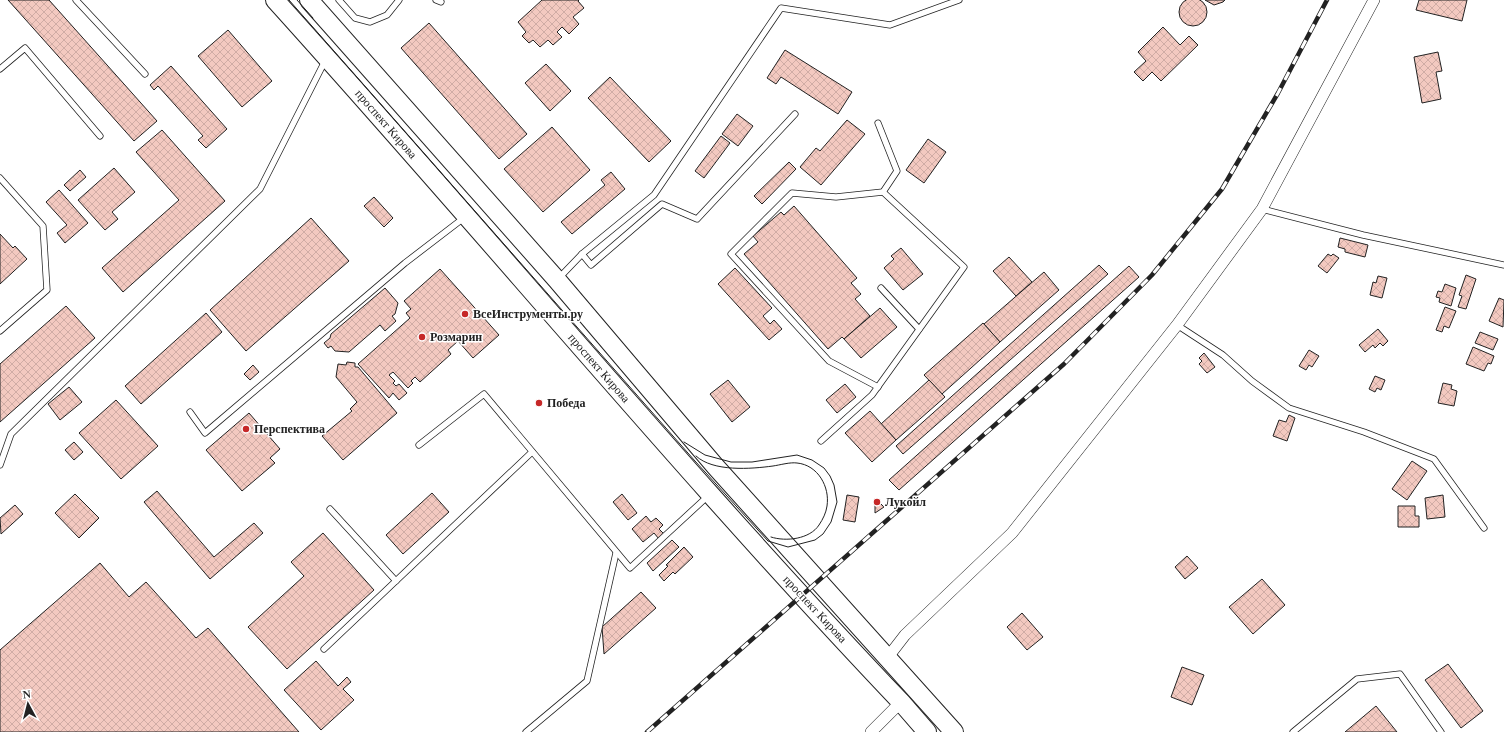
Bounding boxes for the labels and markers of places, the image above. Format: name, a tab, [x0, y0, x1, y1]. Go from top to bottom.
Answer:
place label: ВсеИнструменты.ру	[473, 307, 583, 321]
marker: ВсеИнструменты.ру	[460, 309, 470, 319]
place label: Розмарин	[430, 330, 482, 344]
marker: Розмарин	[417, 332, 427, 342]
place label: Победа	[547, 396, 585, 410]
marker: Победа	[534, 398, 544, 408]
place label: Перспектива	[254, 422, 325, 436]
marker: Перспектива	[241, 424, 251, 434]
place label: Лукойл	[885, 495, 926, 509]
marker: Лукойл	[872, 497, 882, 507]

